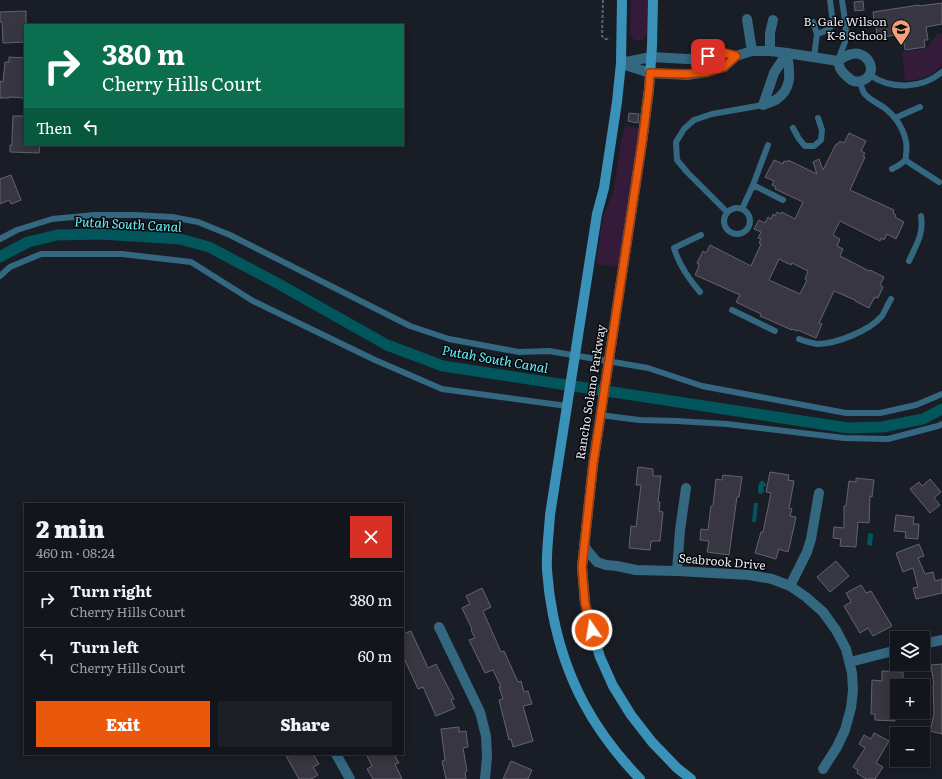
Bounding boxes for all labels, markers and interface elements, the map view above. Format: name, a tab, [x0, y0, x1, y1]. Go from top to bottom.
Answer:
place label: B. Gale Wilson K-8 School	[804, 12, 887, 44]
school or university icon: B. Gale Wilson K-8 School	[890, 18, 912, 46]
text: 380 m	[102, 32, 185, 74]
pin	[691, 39, 725, 73]
icon: right	[36, 40, 88, 92]
icon: arrive	[697, 45, 719, 67]
text: Cherry Hills Court	[102, 70, 262, 97]
text: Then	[36, 116, 72, 139]
icon: left	[80, 116, 102, 138]
water label: Putah South Canal	[74, 211, 183, 236]
street label: Rancho Solano Parkway	[570, 323, 610, 461]
water label: Putah South Canal	[441, 340, 550, 377]
text: 2 min	[36, 510, 105, 545]
button: close	[350, 516, 392, 558]
text: 460 m · 08:24	[36, 543, 115, 562]
street label: Seabrook Drive	[678, 548, 766, 574]
text: Turn right	[70, 579, 152, 602]
text: 380 m	[349, 588, 392, 611]
icon: right	[36, 589, 58, 611]
text: Cherry Hills Court	[70, 602, 185, 621]
position arrow	[571, 609, 613, 651]
map controls	[890, 631, 930, 767]
button: layers	[890, 631, 930, 671]
text: Turn left	[70, 635, 139, 658]
text: 60 m	[358, 644, 392, 667]
icon: left	[36, 645, 58, 667]
text: Cherry Hills Court	[70, 658, 185, 677]
button: +	[890, 679, 930, 719]
button: Exit	[36, 701, 210, 747]
button: Share	[218, 701, 392, 747]
button: −	[890, 727, 930, 767]

